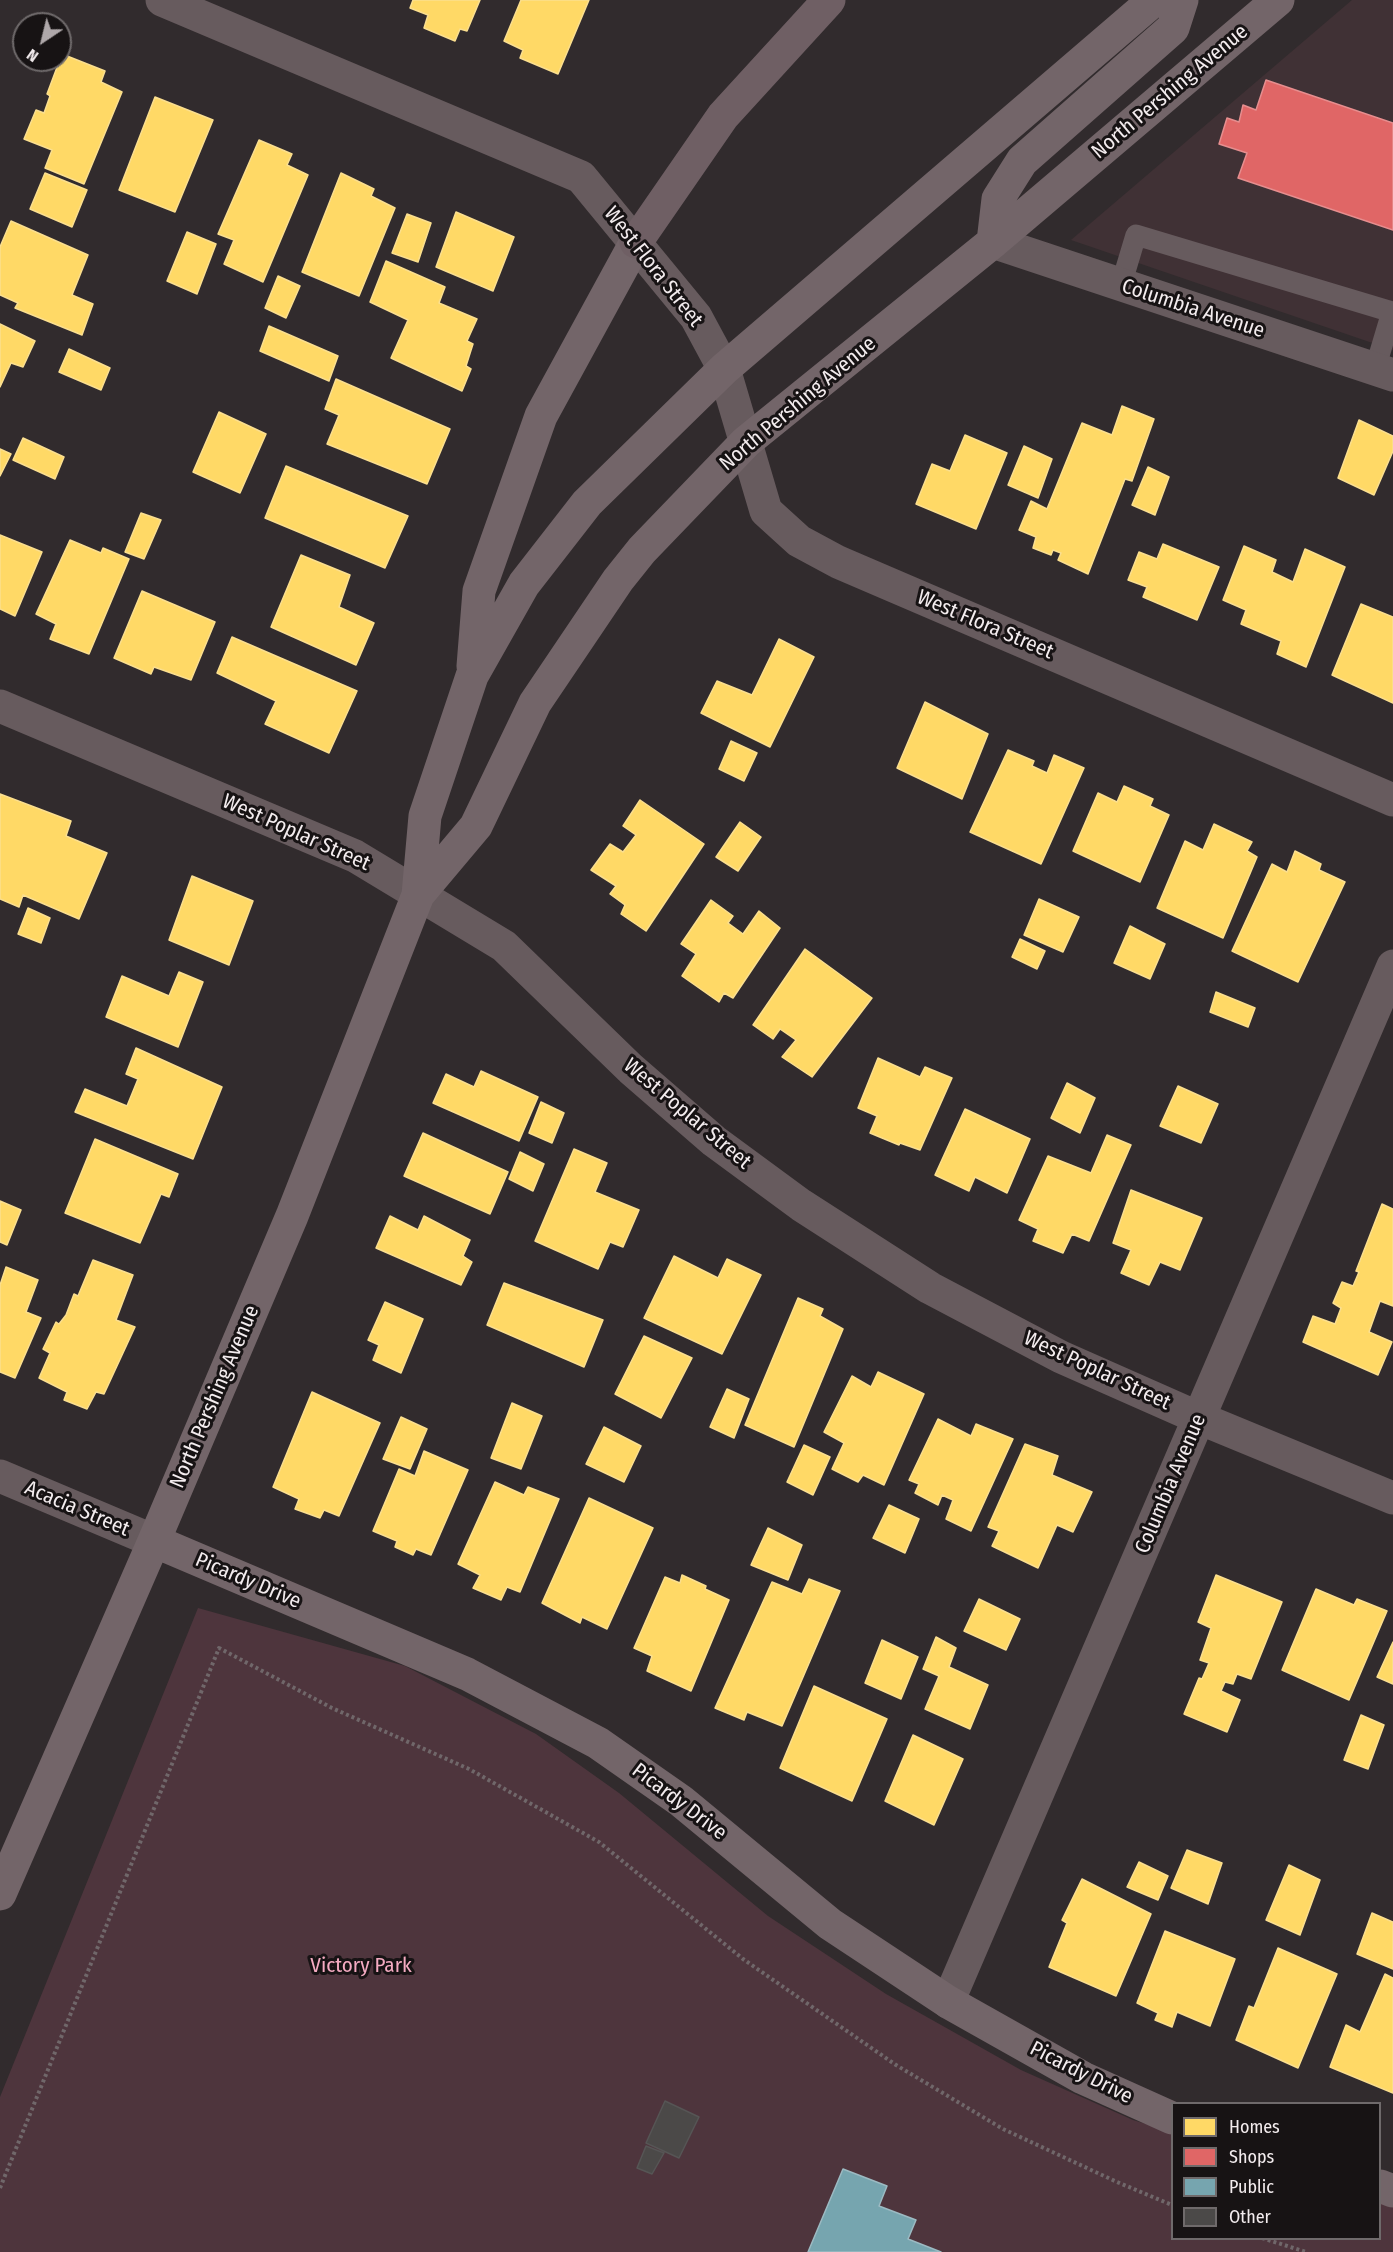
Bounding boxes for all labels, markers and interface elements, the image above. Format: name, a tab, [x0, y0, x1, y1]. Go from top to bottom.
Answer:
north arrow	[12, 12, 72, 72]
street label: North Pershing Avenue	[1087, 19, 1253, 165]
text: N	[23, 45, 42, 66]
street label: West Flora Street	[598, 202, 708, 332]
street label: Columbia Avenue	[1118, 274, 1268, 344]
street label: North Pershing Avenue	[715, 331, 881, 477]
street label: West Flora Street	[913, 585, 1057, 665]
street label: West Poplar Street	[218, 789, 374, 877]
street label: West Poplar Street	[618, 1053, 756, 1175]
street label: North Pershing Avenue	[165, 1302, 265, 1492]
street label: West Poplar Street	[1020, 1326, 1174, 1416]
street label: Columbia Avenue	[1130, 1411, 1212, 1557]
street label: Acacia Street	[21, 1476, 133, 1542]
street label: Picardy Drive	[191, 1548, 305, 1614]
street label: Picardy Drive	[627, 1758, 731, 1846]
park label: Victory Park	[310, 1953, 412, 1979]
street label: Picardy Drive	[1025, 2036, 1137, 2110]
legend	[1171, 2102, 1381, 2240]
text: Homes	[1229, 2116, 1280, 2138]
text: Shops	[1229, 2146, 1274, 2168]
text: Public	[1229, 2176, 1274, 2198]
text: Other	[1229, 2206, 1271, 2228]

